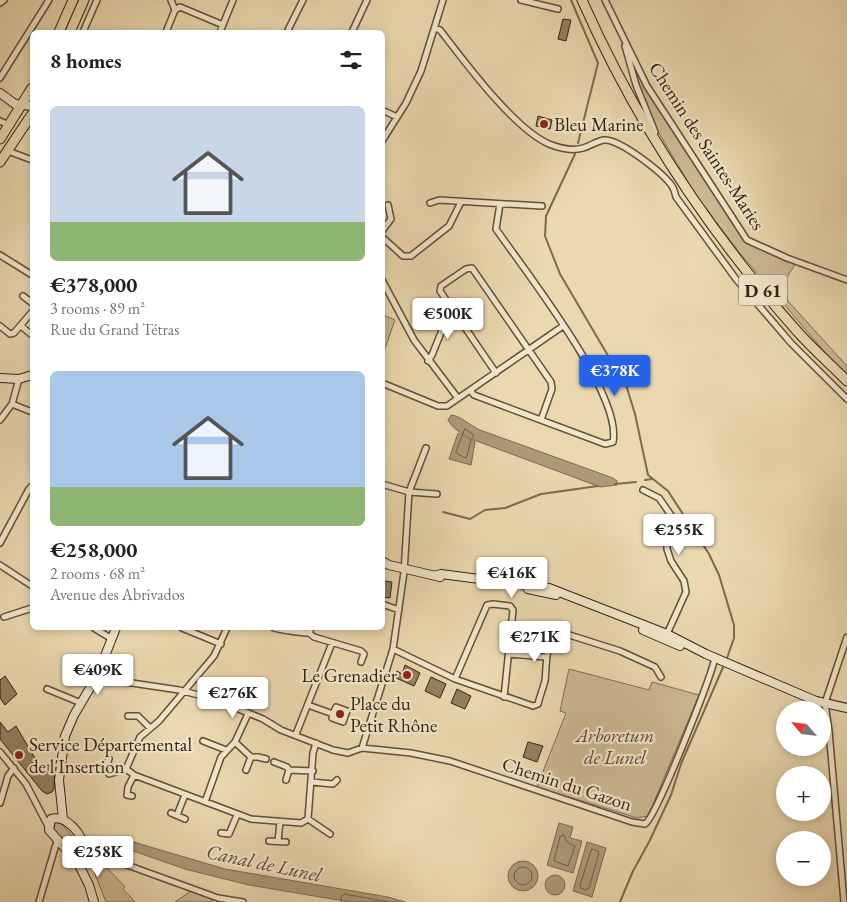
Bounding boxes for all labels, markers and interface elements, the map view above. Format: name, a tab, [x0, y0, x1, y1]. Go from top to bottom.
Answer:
icon: filters	[337, 46, 365, 74]
text: 8 homes	[50, 47, 122, 74]
street label: Chemin des Saintes-Maries	[643, 57, 771, 235]
place label: Bleu Marine	[554, 112, 644, 137]
marker: Bleu Marine	[538, 118, 550, 130]
icon: home	[163, 138, 253, 228]
text: €378,000	[50, 271, 137, 298]
road number: D 61	[739, 274, 787, 306]
text: 3 rooms · 89 m²	[50, 298, 145, 319]
pin: €500K	[413, 298, 483, 340]
text: €500K	[423, 303, 473, 324]
text: Rue du Grand Tétras	[50, 319, 179, 340]
pin: €378K	[580, 354, 650, 397]
text: €378K	[590, 360, 640, 381]
icon: home	[163, 403, 253, 493]
pin: €255K	[644, 514, 714, 556]
text: €255K	[654, 519, 704, 540]
text: €258,000	[50, 536, 137, 563]
pin: €416K	[477, 556, 547, 599]
text: €416K	[487, 562, 537, 583]
text: 2 rooms · 68 m²	[50, 563, 145, 584]
text: Avenue des Abrivados	[50, 584, 185, 605]
pin: €271K	[500, 620, 570, 663]
text: €271K	[510, 626, 560, 647]
pin: €409K	[63, 654, 133, 696]
text: €409K	[73, 659, 123, 680]
place label: Le Grenadier	[301, 663, 398, 688]
marker: Le Grenadier	[401, 669, 413, 681]
pin: €276K	[198, 676, 268, 719]
text: €276K	[208, 682, 258, 703]
place label: Place du Petit Rhône	[350, 691, 438, 738]
north arrow	[776, 701, 831, 756]
map controls	[776, 701, 831, 886]
marker: Place du Petit Rhône	[334, 708, 346, 720]
park label: Arboretum de Lunel	[574, 723, 654, 770]
place label: Service Départemental de l'Insertion	[29, 732, 192, 779]
marker: Service Départemental de l'Insertion	[13, 749, 25, 761]
street label: Chemin du Gazon	[499, 751, 635, 817]
button: +	[776, 766, 831, 821]
button: −	[776, 831, 831, 886]
pin: €258K	[63, 836, 133, 878]
water label: Canal de Lunel	[204, 838, 325, 888]
text: €258K	[73, 841, 123, 862]

